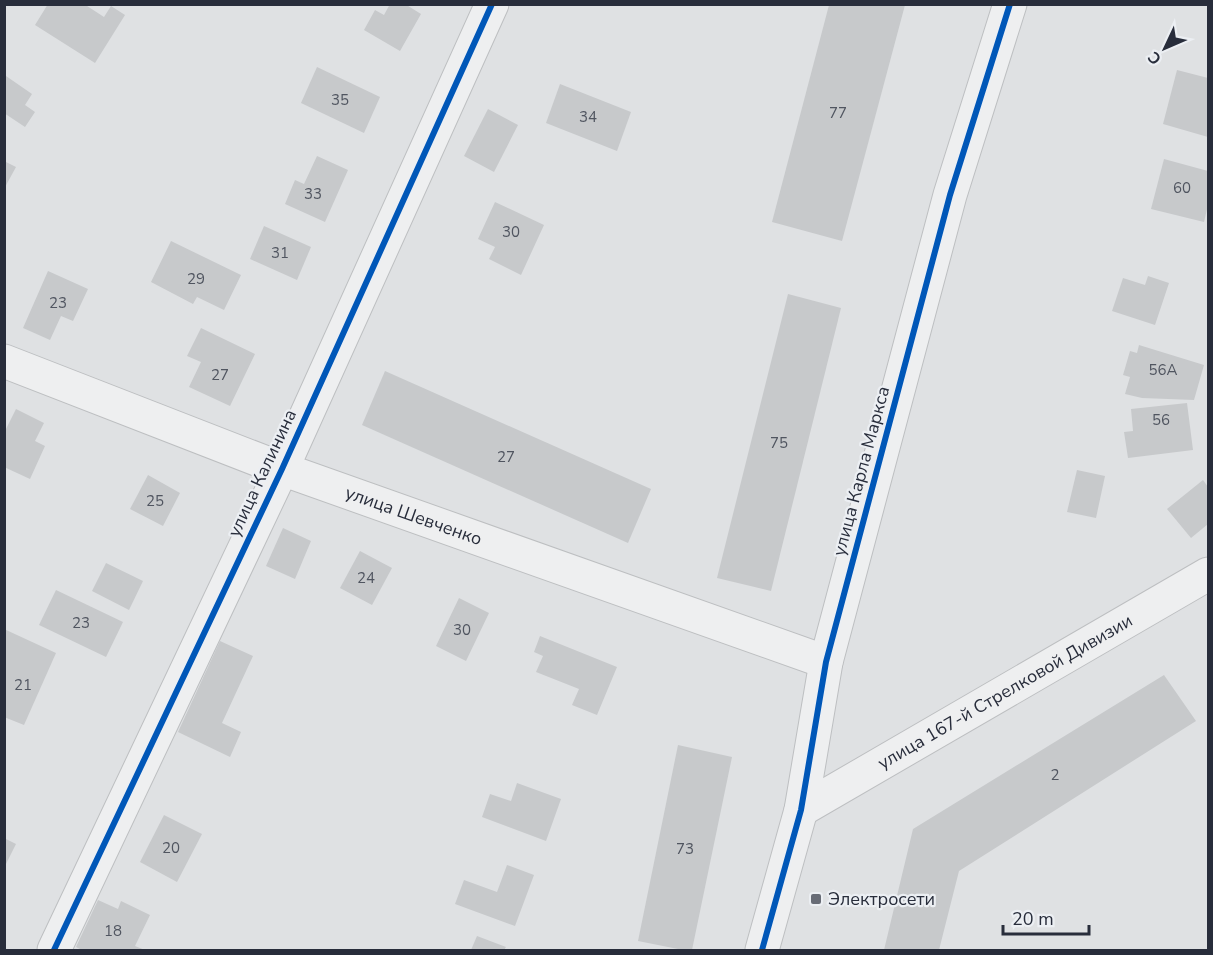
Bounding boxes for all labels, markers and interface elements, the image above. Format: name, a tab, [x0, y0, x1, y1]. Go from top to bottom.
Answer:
north arrow	[1135, 18, 1195, 78]
text: С	[1143, 46, 1167, 69]
house number: 35	[331, 90, 349, 110]
house number: 77	[829, 103, 847, 123]
house number: 34	[579, 107, 597, 127]
house number: 60	[1173, 178, 1191, 198]
house number: 33	[304, 184, 322, 204]
house number: 30	[502, 222, 520, 242]
house number: 31	[271, 243, 289, 263]
house number: 29	[187, 269, 205, 289]
house number: 23	[49, 293, 67, 313]
house number: 56А	[1149, 360, 1178, 380]
house number: 27	[211, 365, 229, 385]
street label: улица Карла Маркса	[827, 384, 895, 558]
street label: улица Калинина	[222, 405, 302, 541]
house number: 56	[1152, 410, 1170, 430]
house number: 75	[770, 433, 788, 453]
house number: 27	[497, 447, 515, 467]
street label: улица Шевченко	[342, 480, 485, 551]
house number: 25	[146, 491, 164, 511]
house number: 24	[357, 568, 375, 588]
street label: улица 167-й Стрелковой Дивизии	[873, 608, 1137, 775]
house number: 23	[72, 613, 90, 633]
house number: 30	[453, 620, 471, 640]
house number: 21	[14, 675, 32, 695]
house number: 2	[1050, 765, 1060, 785]
house number: 20	[162, 838, 180, 858]
house number: 73	[676, 839, 694, 859]
place label: Электросети	[828, 887, 935, 911]
marker: Электросети	[809, 892, 823, 906]
scale bar	[1003, 898, 1088, 936]
text: 20 m	[1012, 907, 1054, 931]
house number: 18	[104, 921, 122, 941]

